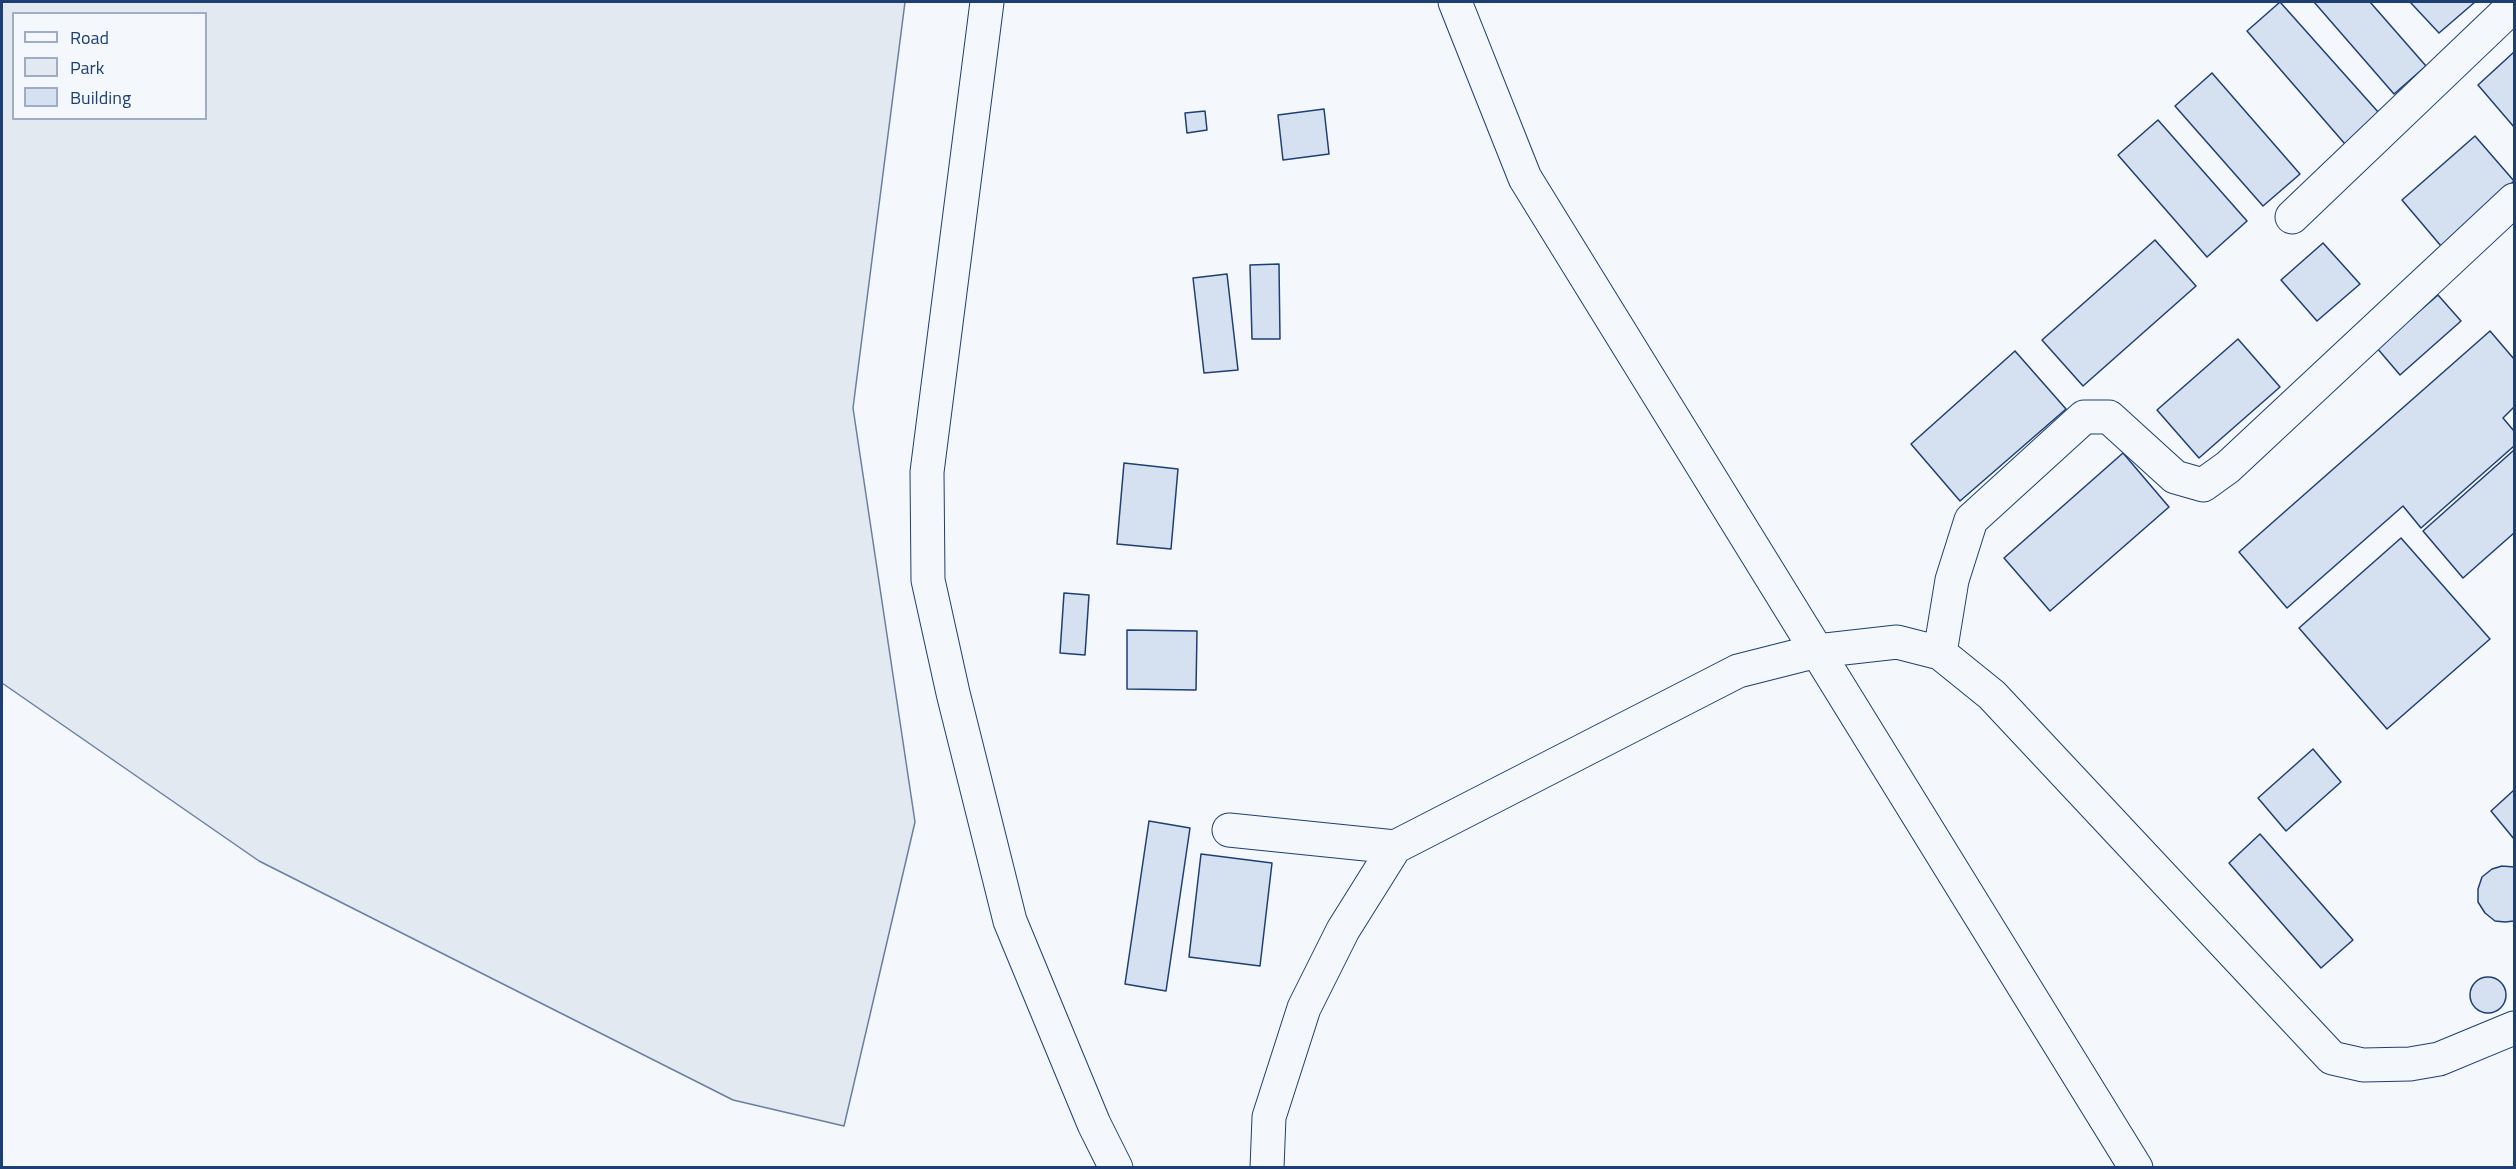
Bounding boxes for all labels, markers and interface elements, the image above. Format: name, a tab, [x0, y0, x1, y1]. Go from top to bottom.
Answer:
legend	[12, 12, 207, 120]
text: Road	[70, 24, 109, 51]
text: Park	[70, 54, 104, 81]
text: Building	[70, 84, 131, 111]

